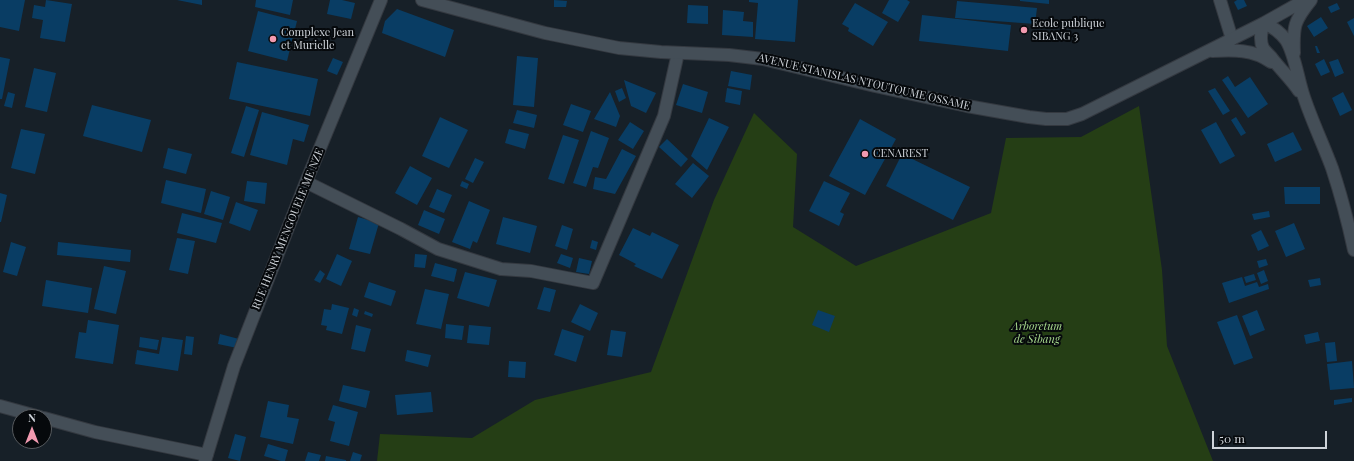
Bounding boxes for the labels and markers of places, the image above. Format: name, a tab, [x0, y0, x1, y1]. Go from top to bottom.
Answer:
place label: Ecole publique SIBANG 3	[1032, 17, 1105, 43]
marker: Ecole publique SIBANG 3	[1019, 25, 1029, 35]
place label: Complexe Jean et Murielle	[281, 26, 354, 52]
marker: Complexe Jean et Murielle	[268, 34, 278, 44]
place label: CENAREST	[873, 147, 928, 161]
marker: CENAREST	[860, 149, 870, 159]

